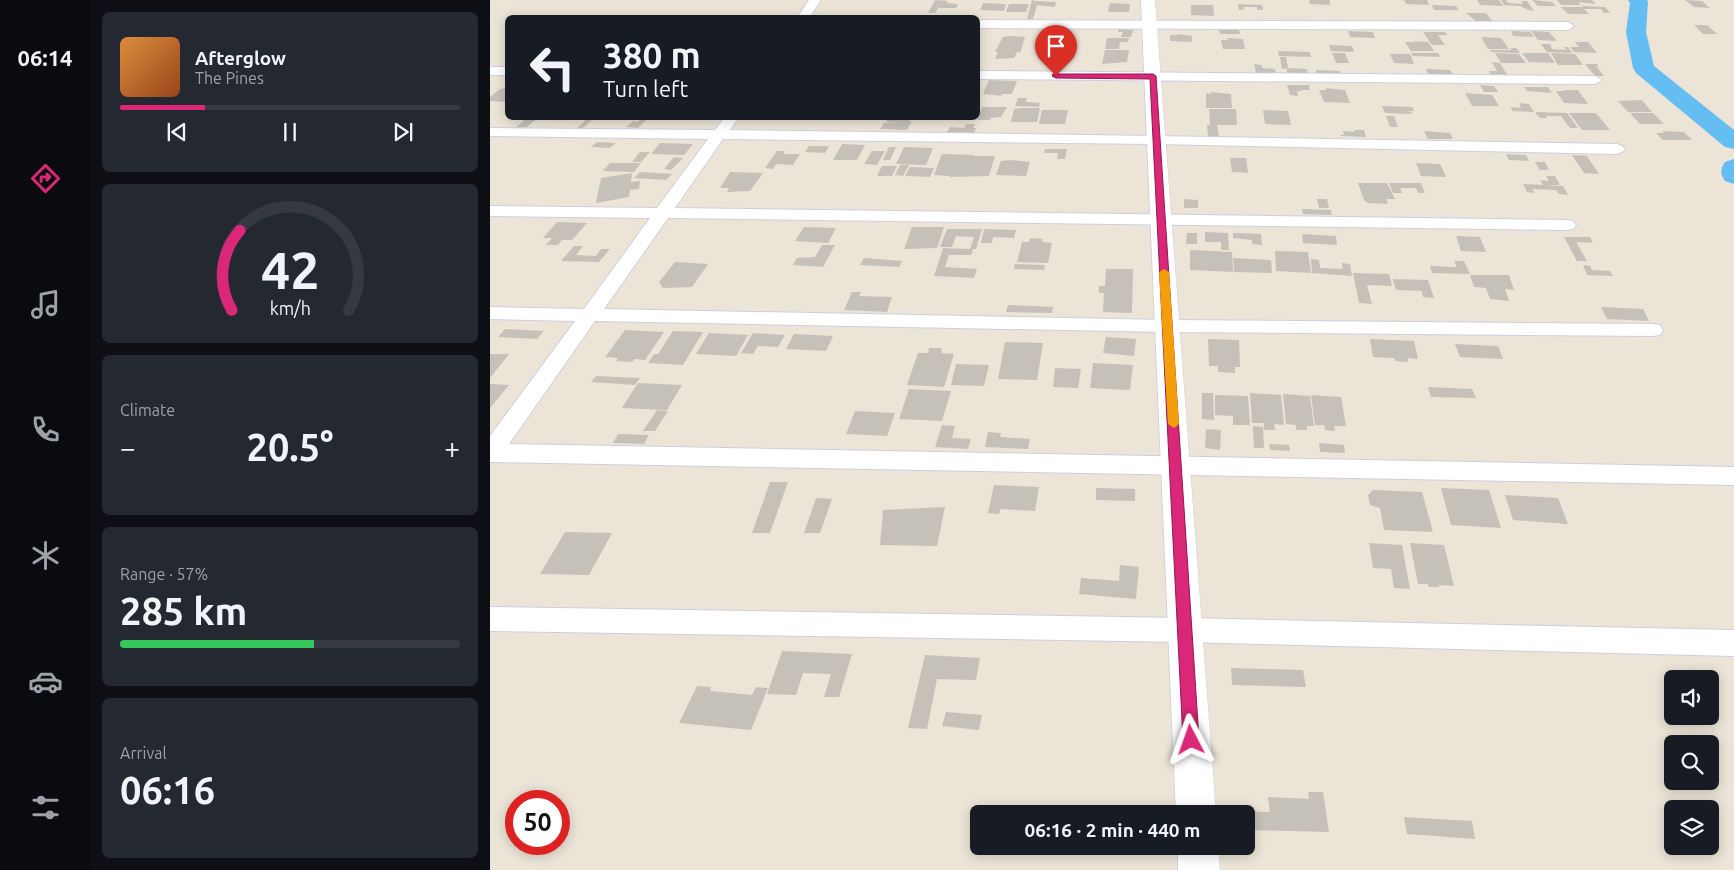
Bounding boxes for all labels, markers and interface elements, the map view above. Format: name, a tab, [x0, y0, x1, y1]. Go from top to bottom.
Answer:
pin	[1035, 25, 1077, 76]
icon: arrive	[1042, 32, 1070, 60]
icon: left	[520, 35, 585, 100]
text: 380 m	[603, 35, 701, 75]
text: 06:14	[17, 45, 73, 70]
text: Afterglow	[195, 47, 286, 69]
text: The Pines	[195, 69, 264, 87]
text: Turn left	[603, 76, 688, 101]
icon: previous	[163, 118, 191, 146]
icon: pause	[276, 118, 304, 146]
icon: next	[389, 118, 417, 146]
icon: directions	[28, 161, 63, 196]
text: 42	[261, 241, 319, 299]
icon: music	[28, 287, 63, 322]
text: km/h	[269, 298, 311, 318]
text: Climate	[120, 401, 175, 419]
icon: phone	[28, 412, 63, 447]
text: 20.5°	[246, 426, 334, 468]
text: −	[120, 432, 136, 463]
text: +	[444, 432, 460, 463]
icon: climate	[28, 538, 63, 573]
text: Range · 57%	[120, 565, 208, 583]
text: 285 km	[120, 590, 247, 632]
icon: car	[28, 664, 63, 699]
map controls	[1664, 670, 1719, 855]
button: sound	[1664, 670, 1719, 725]
position arrow	[1164, 713, 1216, 765]
button: search	[1664, 735, 1719, 790]
text: Arrival	[120, 744, 167, 762]
text: 06:16	[120, 769, 215, 811]
icon: filters	[28, 790, 63, 825]
speed limit sign: 50	[505, 790, 570, 855]
button: layers	[1664, 800, 1719, 855]
text: 06:16 · 2 min · 440 m	[1025, 819, 1200, 841]

